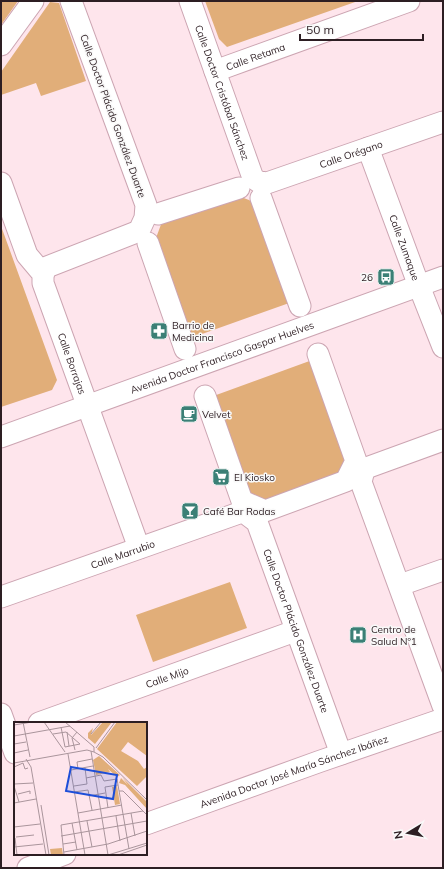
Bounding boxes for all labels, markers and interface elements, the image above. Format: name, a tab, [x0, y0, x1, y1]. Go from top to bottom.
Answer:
scale bar	[300, 16, 423, 42]
text: 50 m	[306, 22, 334, 37]
street label: Calle Doctor Cristóbal Sánchez	[192, 23, 253, 162]
street label: Calle Doctor Plácido González Duarte	[77, 32, 149, 200]
street label: Calle Retama	[224, 40, 287, 73]
street label: Calle Orégano	[318, 137, 384, 171]
street label: Calle Zumaque	[387, 213, 423, 282]
bus stop icon: 26	[376, 267, 396, 287]
place label: 26	[361, 271, 373, 284]
street label: Avenida Doctor Francisco Gaspar Huelves	[128, 318, 316, 396]
place label: Barrio de Medicina	[172, 319, 214, 344]
pharmacy icon: Barrio de Medicina	[149, 321, 169, 341]
street label: Calle Borrajas	[55, 331, 89, 396]
cafe icon: Velvet	[179, 404, 199, 424]
place label: Velvet	[202, 408, 231, 421]
supermarket icon: El Kiosko	[211, 467, 231, 487]
place label: El Kiosko	[234, 471, 275, 484]
bar icon: Café Bar Rodas	[180, 501, 200, 521]
place label: Café Bar Rodas	[203, 505, 276, 518]
street label: Calle Marrubio	[89, 537, 157, 571]
street label: Calle Doctor Plácido González Duarte	[261, 547, 332, 715]
place label: Centro de Salud Nº1	[371, 623, 417, 648]
hospital icon: Centro de Salud Nº1	[348, 625, 368, 645]
street label: Calle Mijo	[144, 663, 190, 691]
inset map	[14, 722, 147, 855]
street label: Avenida Doctor José María Sánchez Ibáñez	[198, 732, 390, 811]
north arrow	[388, 813, 428, 853]
text: N	[391, 829, 406, 840]

